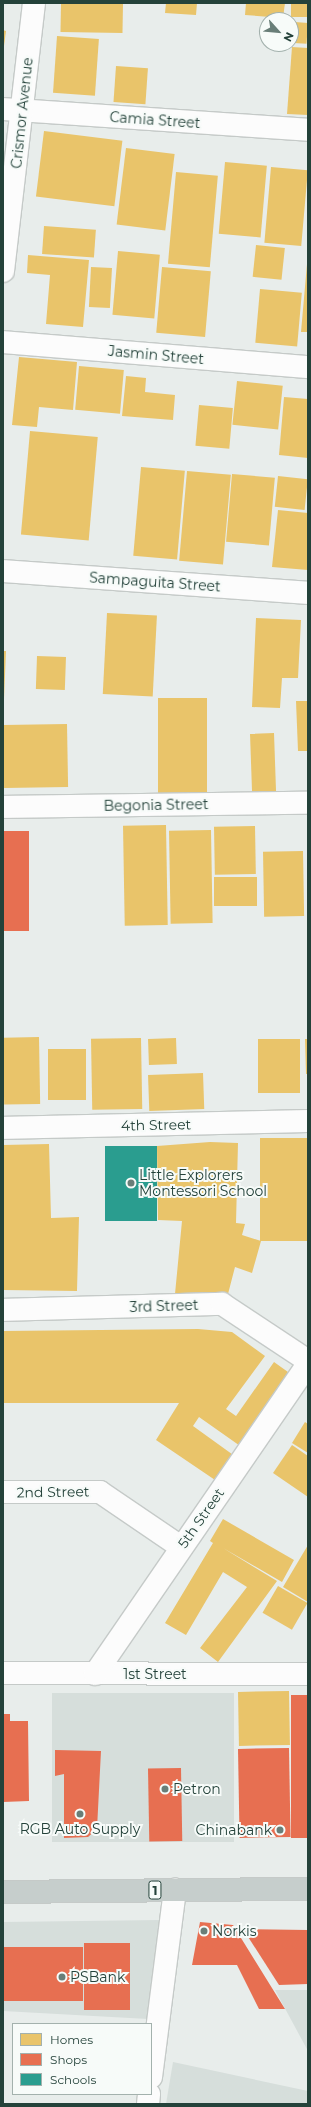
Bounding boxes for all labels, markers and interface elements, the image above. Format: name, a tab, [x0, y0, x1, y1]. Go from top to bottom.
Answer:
north arrow	[259, 12, 299, 52]
text: N	[281, 30, 297, 44]
street label: Crismor Avenue	[8, 57, 36, 169]
street label: Camia Street	[109, 108, 201, 132]
street label: Jasmin Street	[107, 342, 205, 368]
street label: Sampaguita Street	[89, 569, 221, 595]
street label: Begonia Street	[103, 796, 209, 814]
street label: 4th Street	[121, 1116, 191, 1134]
place label: Little Explorers Montessori School	[139, 1167, 267, 1200]
marker: Little Explorers Montessori School	[126, 1178, 136, 1188]
street label: 3rd Street	[129, 1296, 199, 1316]
street label: 2nd Street	[16, 1483, 90, 1501]
street label: 5th Street	[174, 1485, 228, 1551]
street label: 1st Street	[123, 1666, 187, 1682]
place label: Petron	[173, 1781, 221, 1797]
marker: Petron	[160, 1784, 170, 1794]
marker: RGB Auto Supply	[75, 1809, 85, 1819]
place label: RGB Auto Supply	[20, 1821, 140, 1837]
place label: Chinabank	[196, 1822, 272, 1838]
marker: Chinabank	[275, 1825, 285, 1835]
road number: 1	[148, 1879, 162, 1901]
place label: Norkis	[212, 1923, 257, 1939]
marker: Norkis	[199, 1926, 209, 1936]
place label: PSBank	[70, 1969, 125, 1985]
marker: PSBank	[57, 1972, 67, 1982]
legend	[12, 2023, 152, 2095]
text: Homes	[50, 2032, 93, 2047]
text: Shops	[50, 2052, 87, 2067]
text: Schools	[50, 2072, 96, 2087]

